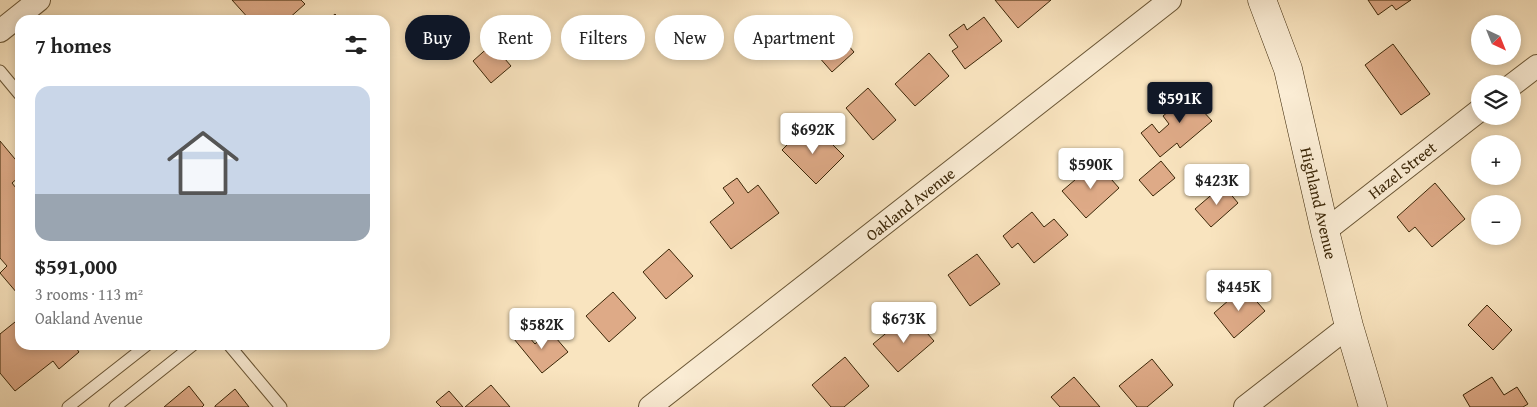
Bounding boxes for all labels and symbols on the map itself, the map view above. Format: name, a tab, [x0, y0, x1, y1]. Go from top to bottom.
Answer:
north arrow	[1471, 15, 1521, 65]
pin: $591K	[1145, 82, 1215, 124]
pin: $692K	[778, 112, 848, 155]
street label: Hazel Street	[1363, 135, 1442, 204]
street label: Highland Avenue	[1294, 145, 1344, 261]
pin: $590K	[1056, 148, 1126, 190]
street label: Oakland Avenue	[860, 161, 960, 247]
pin: $423K	[1182, 164, 1252, 206]
pin: $445K	[1204, 270, 1274, 312]
pin: $673K	[869, 302, 939, 344]
pin: $582K	[507, 308, 577, 350]

